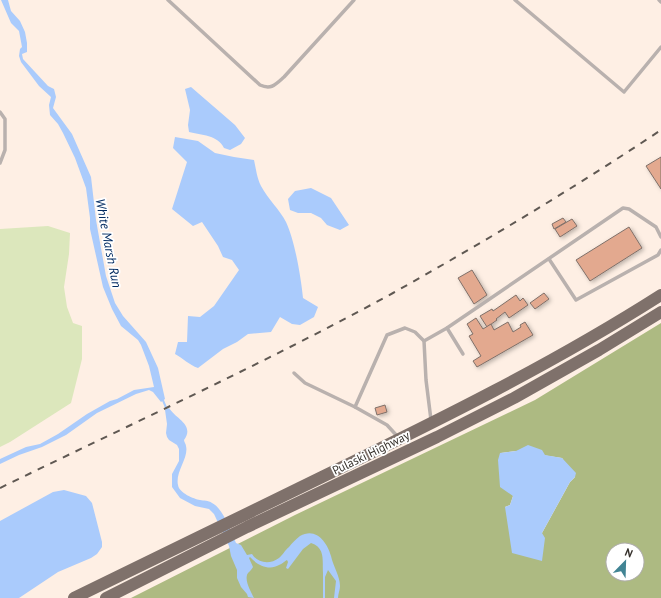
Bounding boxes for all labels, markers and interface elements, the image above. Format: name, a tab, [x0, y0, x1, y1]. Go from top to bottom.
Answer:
water label: White Marsh Run	[92, 197, 126, 289]
street label: Pulaski Highway	[330, 427, 412, 478]
north arrow	[605, 542, 645, 582]
text: N	[623, 545, 635, 561]

